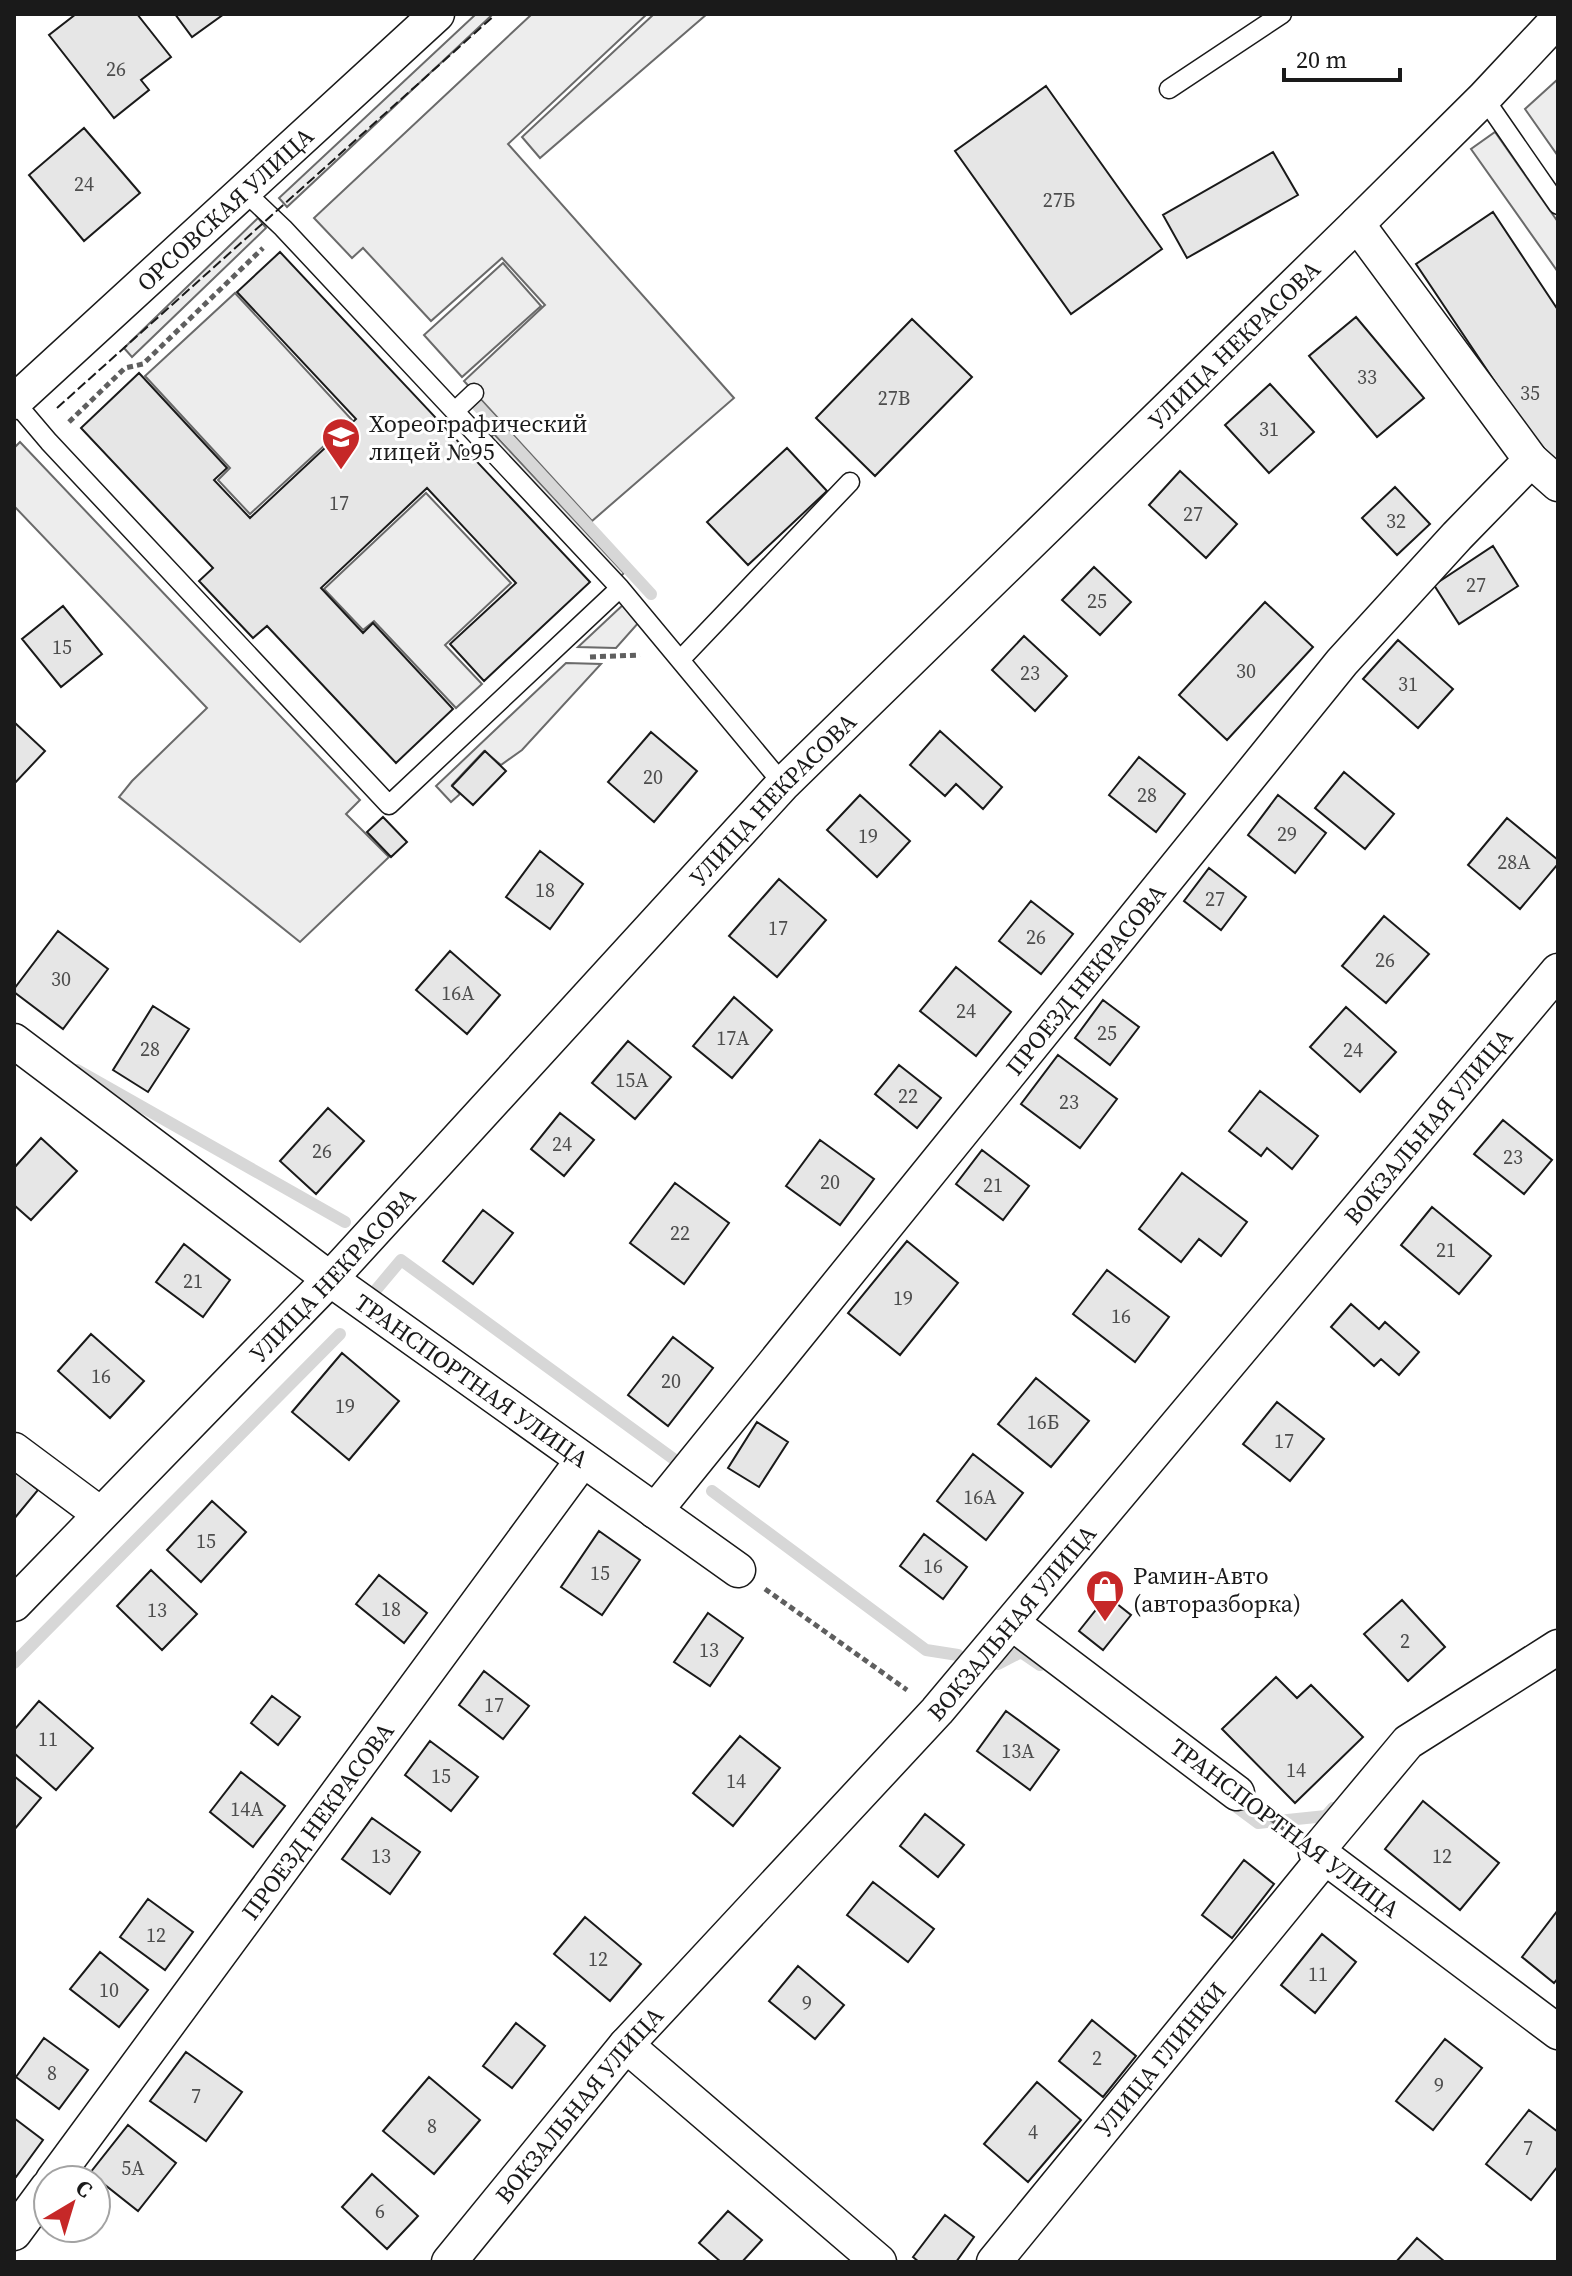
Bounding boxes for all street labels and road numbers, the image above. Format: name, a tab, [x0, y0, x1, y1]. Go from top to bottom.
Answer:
street label: ОРСОВСКАЯ УЛИЦА	[129, 119, 320, 298]
street label: УЛИЦА НЕКРАСОВА	[1140, 253, 1327, 436]
street label: УЛИЦА НЕКРАСОВА	[681, 705, 863, 893]
street label: ПРОЕЗД НЕКРАСОВА	[998, 876, 1173, 1082]
street label: ВОКЗАЛЬНАЯ УЛИЦА	[1336, 1021, 1520, 1231]
street label: УЛИЦА НЕКРАСОВА	[242, 1180, 423, 1369]
street label: ТРАНСПОРТНАЯ УЛИЦА	[348, 1286, 596, 1475]
street label: ВОКЗАЛЬНАЯ УЛИЦА	[920, 1517, 1103, 1728]
street label: ПРОЕЗД НЕКРАСОВА	[234, 1715, 401, 1926]
street label: ТРАНСПОРТНАЯ УЛИЦА	[1163, 1731, 1407, 1925]
street label: УЛИЦА ГЛИНКИ	[1087, 1975, 1233, 2144]
street label: ВОКЗАЛЬНАЯ УЛИЦА	[487, 1999, 670, 2210]

